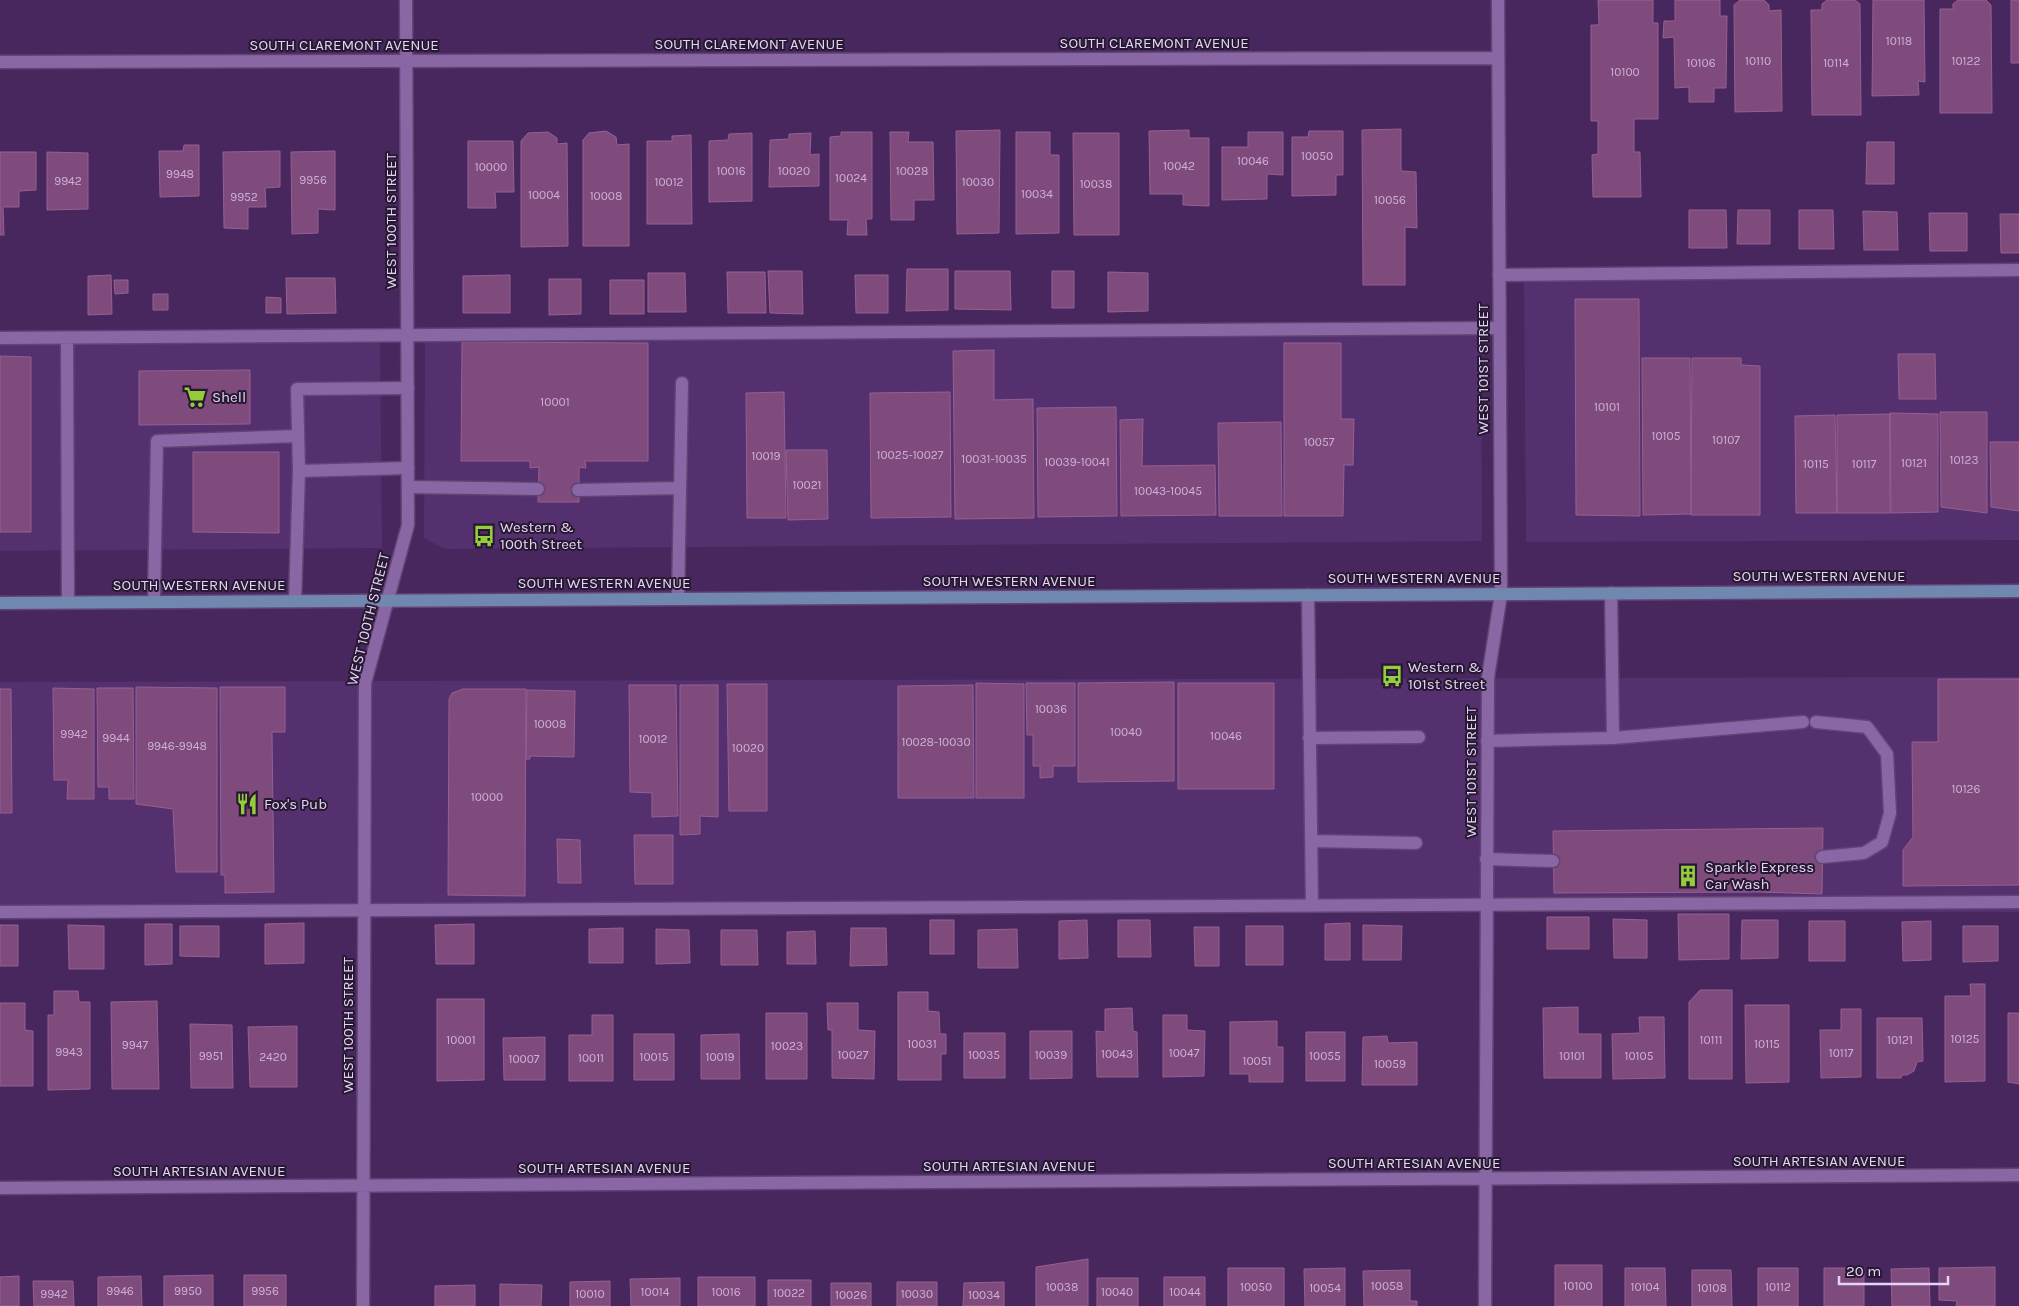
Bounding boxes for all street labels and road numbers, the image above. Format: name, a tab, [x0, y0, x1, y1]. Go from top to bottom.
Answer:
street label: SOUTH CLAREMONT AVENUE	[1059, 34, 1249, 52]
street label: SOUTH CLAREMONT AVENUE	[654, 35, 844, 53]
street label: SOUTH CLAREMONT AVENUE	[249, 36, 439, 54]
street label: WEST 100TH STREET	[382, 153, 400, 289]
street label: WEST 101ST STREET	[1474, 303, 1492, 435]
street label: WEST 100TH STREET	[343, 550, 393, 687]
street label: SOUTH WESTERN AVENUE	[1732, 567, 1906, 585]
street label: SOUTH WESTERN AVENUE	[1327, 569, 1501, 587]
street label: SOUTH WESTERN AVENUE	[922, 572, 1096, 590]
street label: SOUTH WESTERN AVENUE	[517, 574, 691, 592]
street label: SOUTH WESTERN AVENUE	[112, 576, 286, 594]
street label: WEST 101ST STREET	[1462, 706, 1480, 838]
street label: WEST 100TH STREET	[339, 957, 357, 1093]
street label: SOUTH ARTESIAN AVENUE	[1733, 1152, 1905, 1170]
street label: SOUTH ARTESIAN AVENUE	[1328, 1154, 1500, 1172]
street label: SOUTH ARTESIAN AVENUE	[923, 1157, 1095, 1175]
street label: SOUTH ARTESIAN AVENUE	[518, 1159, 690, 1177]
street label: SOUTH ARTESIAN AVENUE	[113, 1162, 285, 1180]

